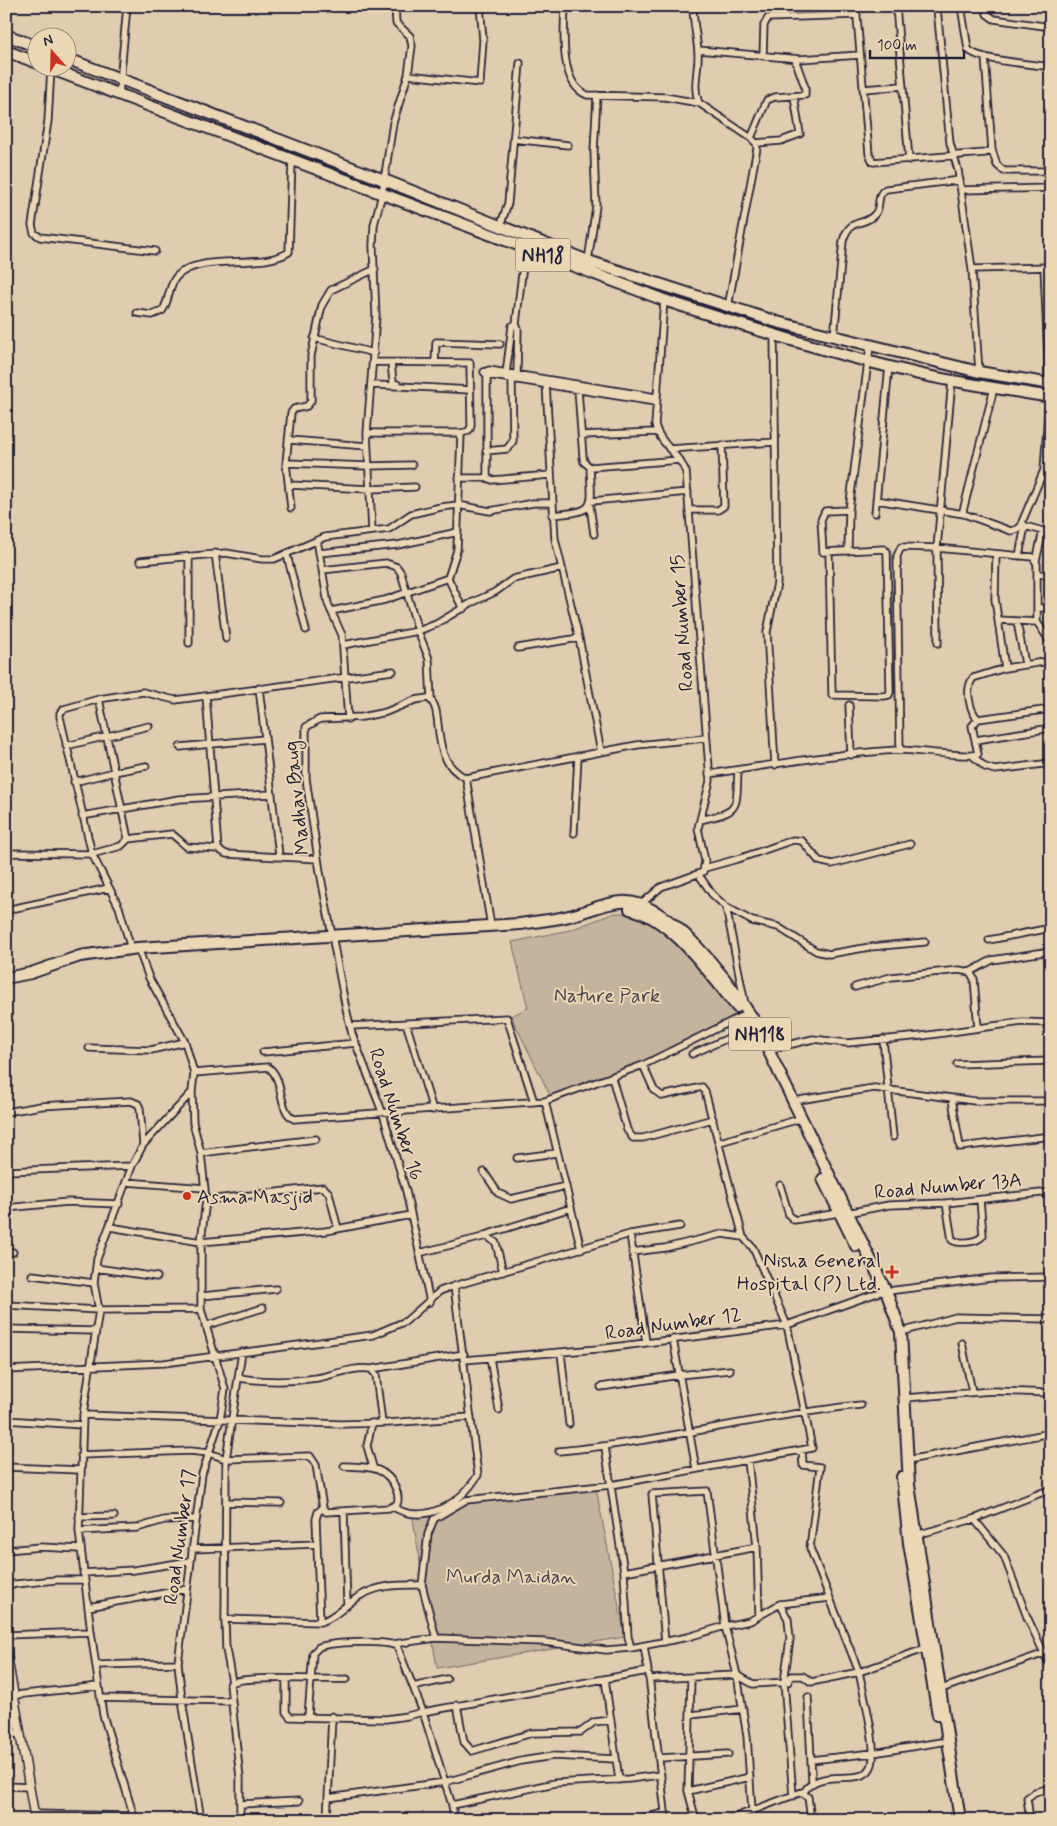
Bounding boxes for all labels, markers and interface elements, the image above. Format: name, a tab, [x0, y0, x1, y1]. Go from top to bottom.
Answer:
north arrow	[28, 28, 78, 78]
scale bar	[870, 28, 963, 60]
text: N	[40, 31, 55, 51]
text: 100 m	[877, 36, 917, 56]
road number: NH18	[516, 238, 570, 272]
street label: Road Number 15	[664, 554, 701, 692]
street label: Madhav Baug	[278, 739, 318, 856]
park label: Nature Park	[554, 983, 660, 1010]
road number: NH118	[729, 1018, 791, 1050]
street label: Road Number 16	[361, 1045, 430, 1184]
street label: Road Number 13A	[873, 1167, 1023, 1206]
place label: Asma Masjid	[197, 1184, 313, 1211]
marker: Asma Masjid	[181, 1190, 193, 1202]
place label: Nisha General Hospital (P) Ltd.	[737, 1248, 881, 1298]
marker: Nisha General Hospital (P) Ltd.	[885, 1265, 899, 1279]
street label: Road Number 12	[603, 1302, 743, 1347]
street label: Road Number 17	[158, 1468, 203, 1607]
park label: Murda Maidan	[446, 1564, 576, 1591]

